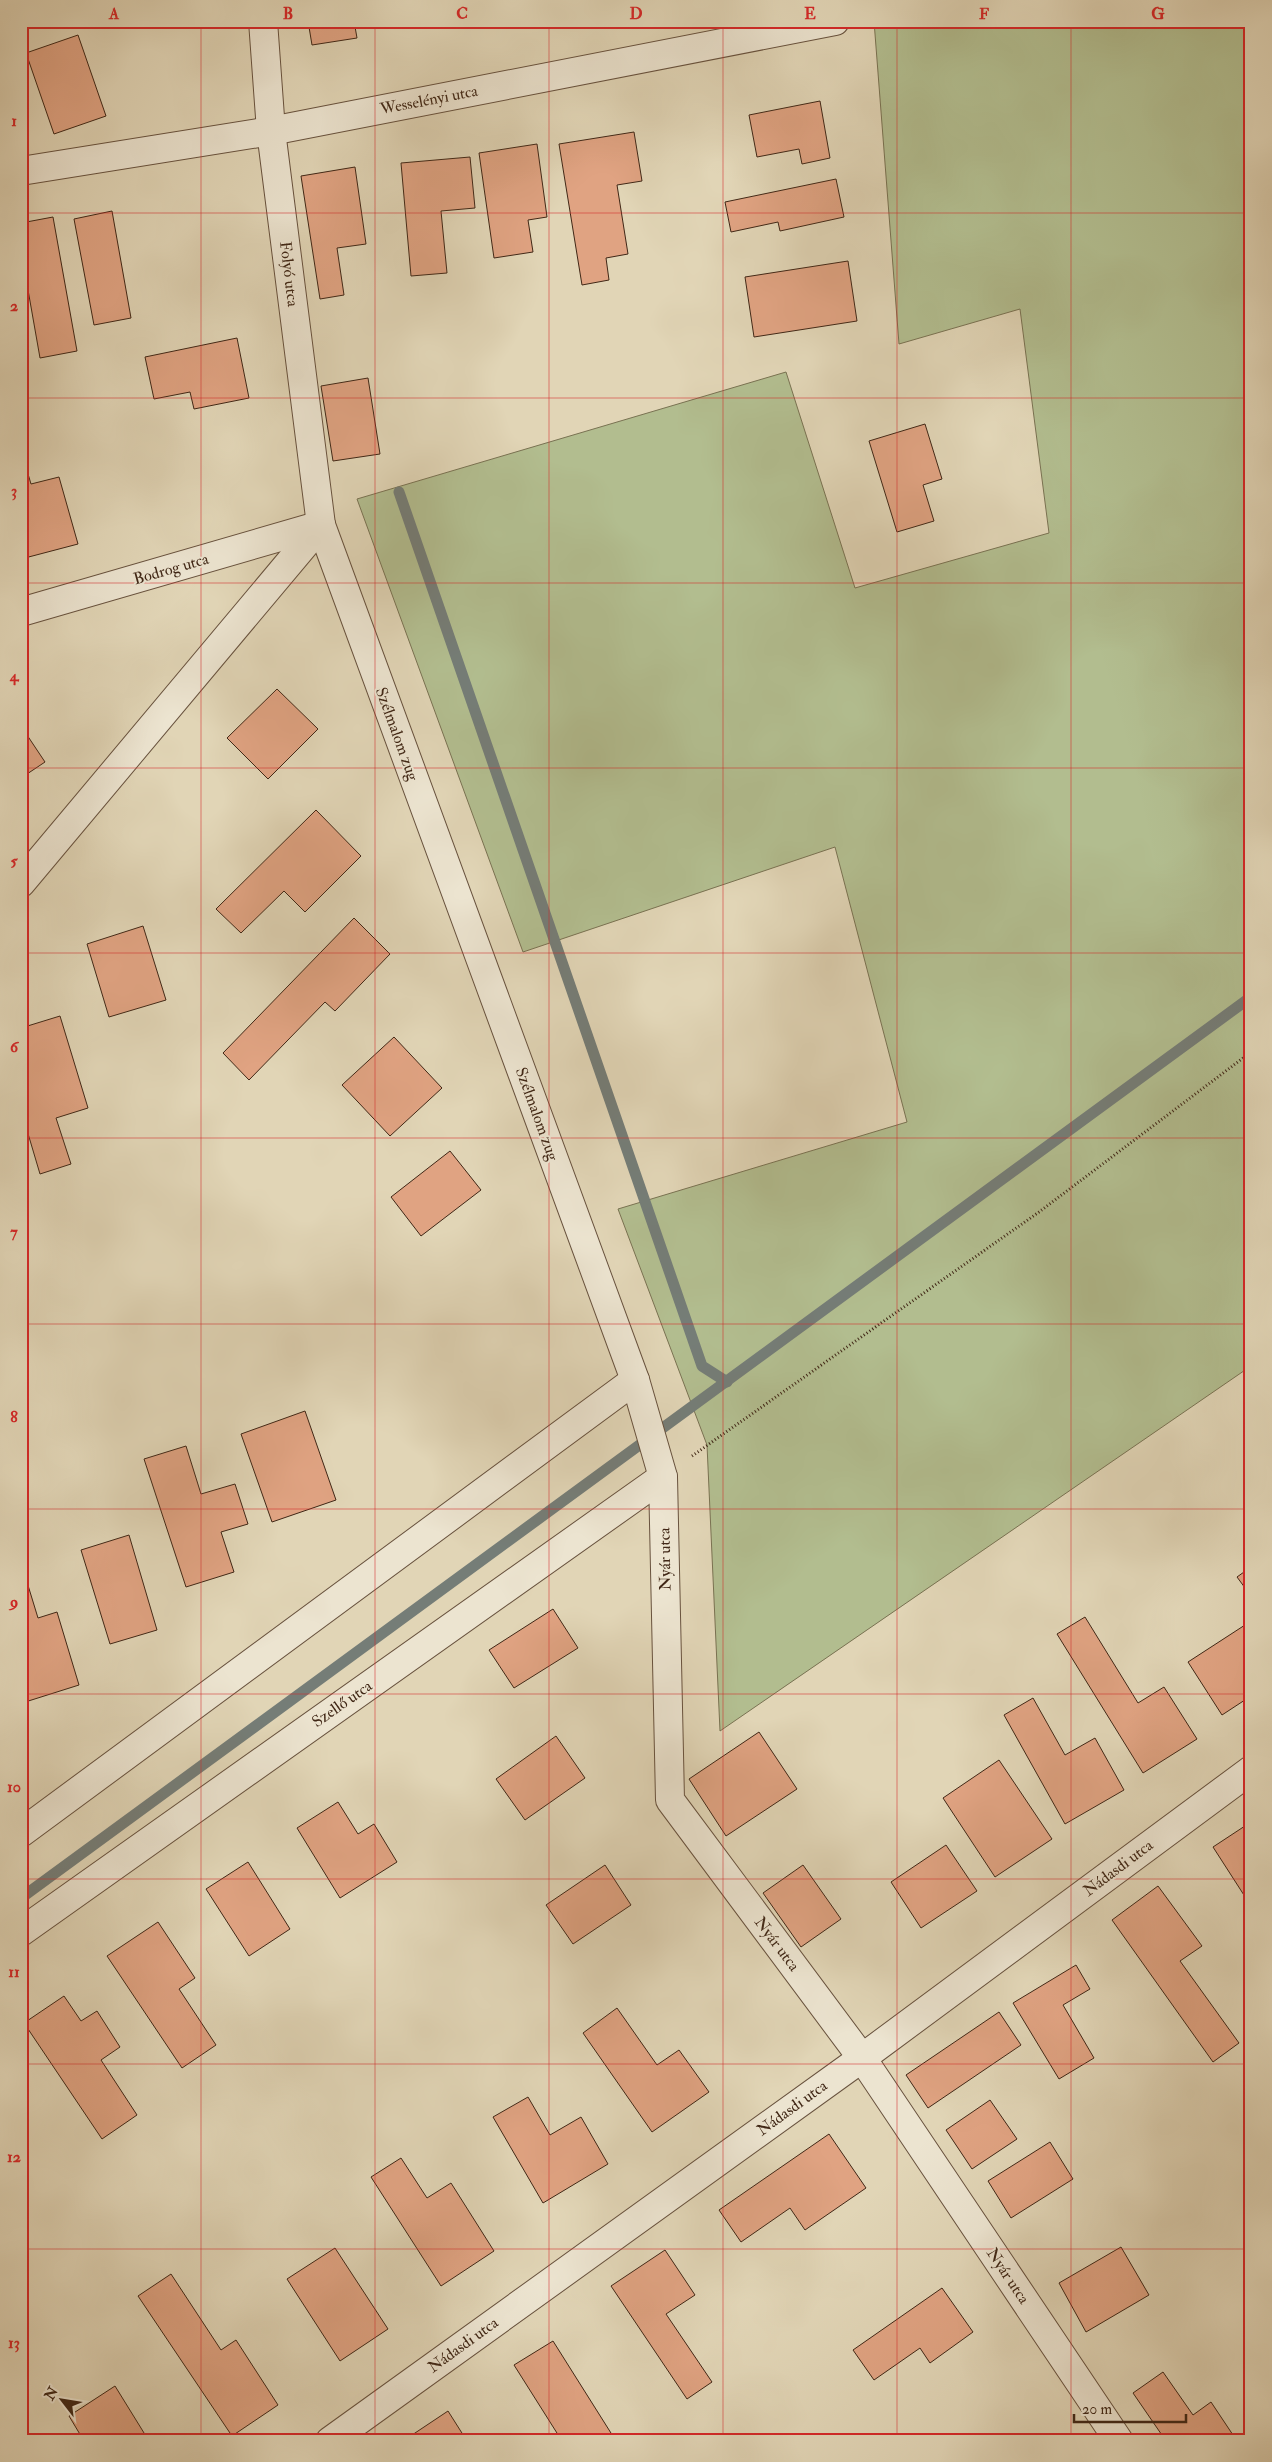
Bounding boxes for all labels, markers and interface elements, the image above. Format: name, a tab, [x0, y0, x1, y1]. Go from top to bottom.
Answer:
text: A	[108, 4, 120, 24]
text: B	[283, 4, 293, 24]
text: C	[456, 4, 468, 24]
text: D	[629, 4, 643, 24]
text: E	[804, 4, 816, 24]
text: F	[979, 4, 989, 24]
text: G	[1151, 4, 1165, 24]
street label: Wesselényi utca	[377, 81, 480, 119]
text: 1	[11, 111, 17, 131]
street label: Folyó utca	[275, 240, 303, 308]
text: 2	[10, 296, 18, 316]
text: 3	[11, 481, 17, 501]
street label: Bodrog utca	[131, 549, 211, 589]
text: 4	[9, 666, 20, 686]
street label: Szélmalom zug	[371, 685, 424, 784]
text: 5	[10, 851, 18, 871]
text: 6	[10, 1037, 20, 1057]
street label: Szélmalom zug	[511, 1065, 564, 1164]
text: 7	[10, 1222, 18, 1242]
text: 8	[10, 1407, 18, 1427]
street label: Nyár utca	[654, 1527, 676, 1591]
text: 9	[8, 1592, 18, 1612]
street label: Szellő utca	[308, 1676, 376, 1732]
text: 10	[7, 1777, 21, 1797]
street label: Nádasdi utca	[1079, 1835, 1157, 1901]
street label: Nyár utca	[750, 1913, 804, 1976]
text: 11	[8, 1962, 20, 1982]
street label: Nádasdi utca	[753, 2075, 832, 2140]
text: 12	[7, 2147, 21, 2167]
street label: Nyár utca	[982, 2244, 1034, 2308]
street label: Nádasdi utca	[424, 2312, 503, 2377]
text: 13	[8, 2333, 20, 2353]
north arrow	[38, 2374, 88, 2424]
text: N	[40, 2383, 62, 2404]
scale bar	[1074, 2392, 1187, 2424]
text: 20 m	[1082, 2400, 1112, 2419]

